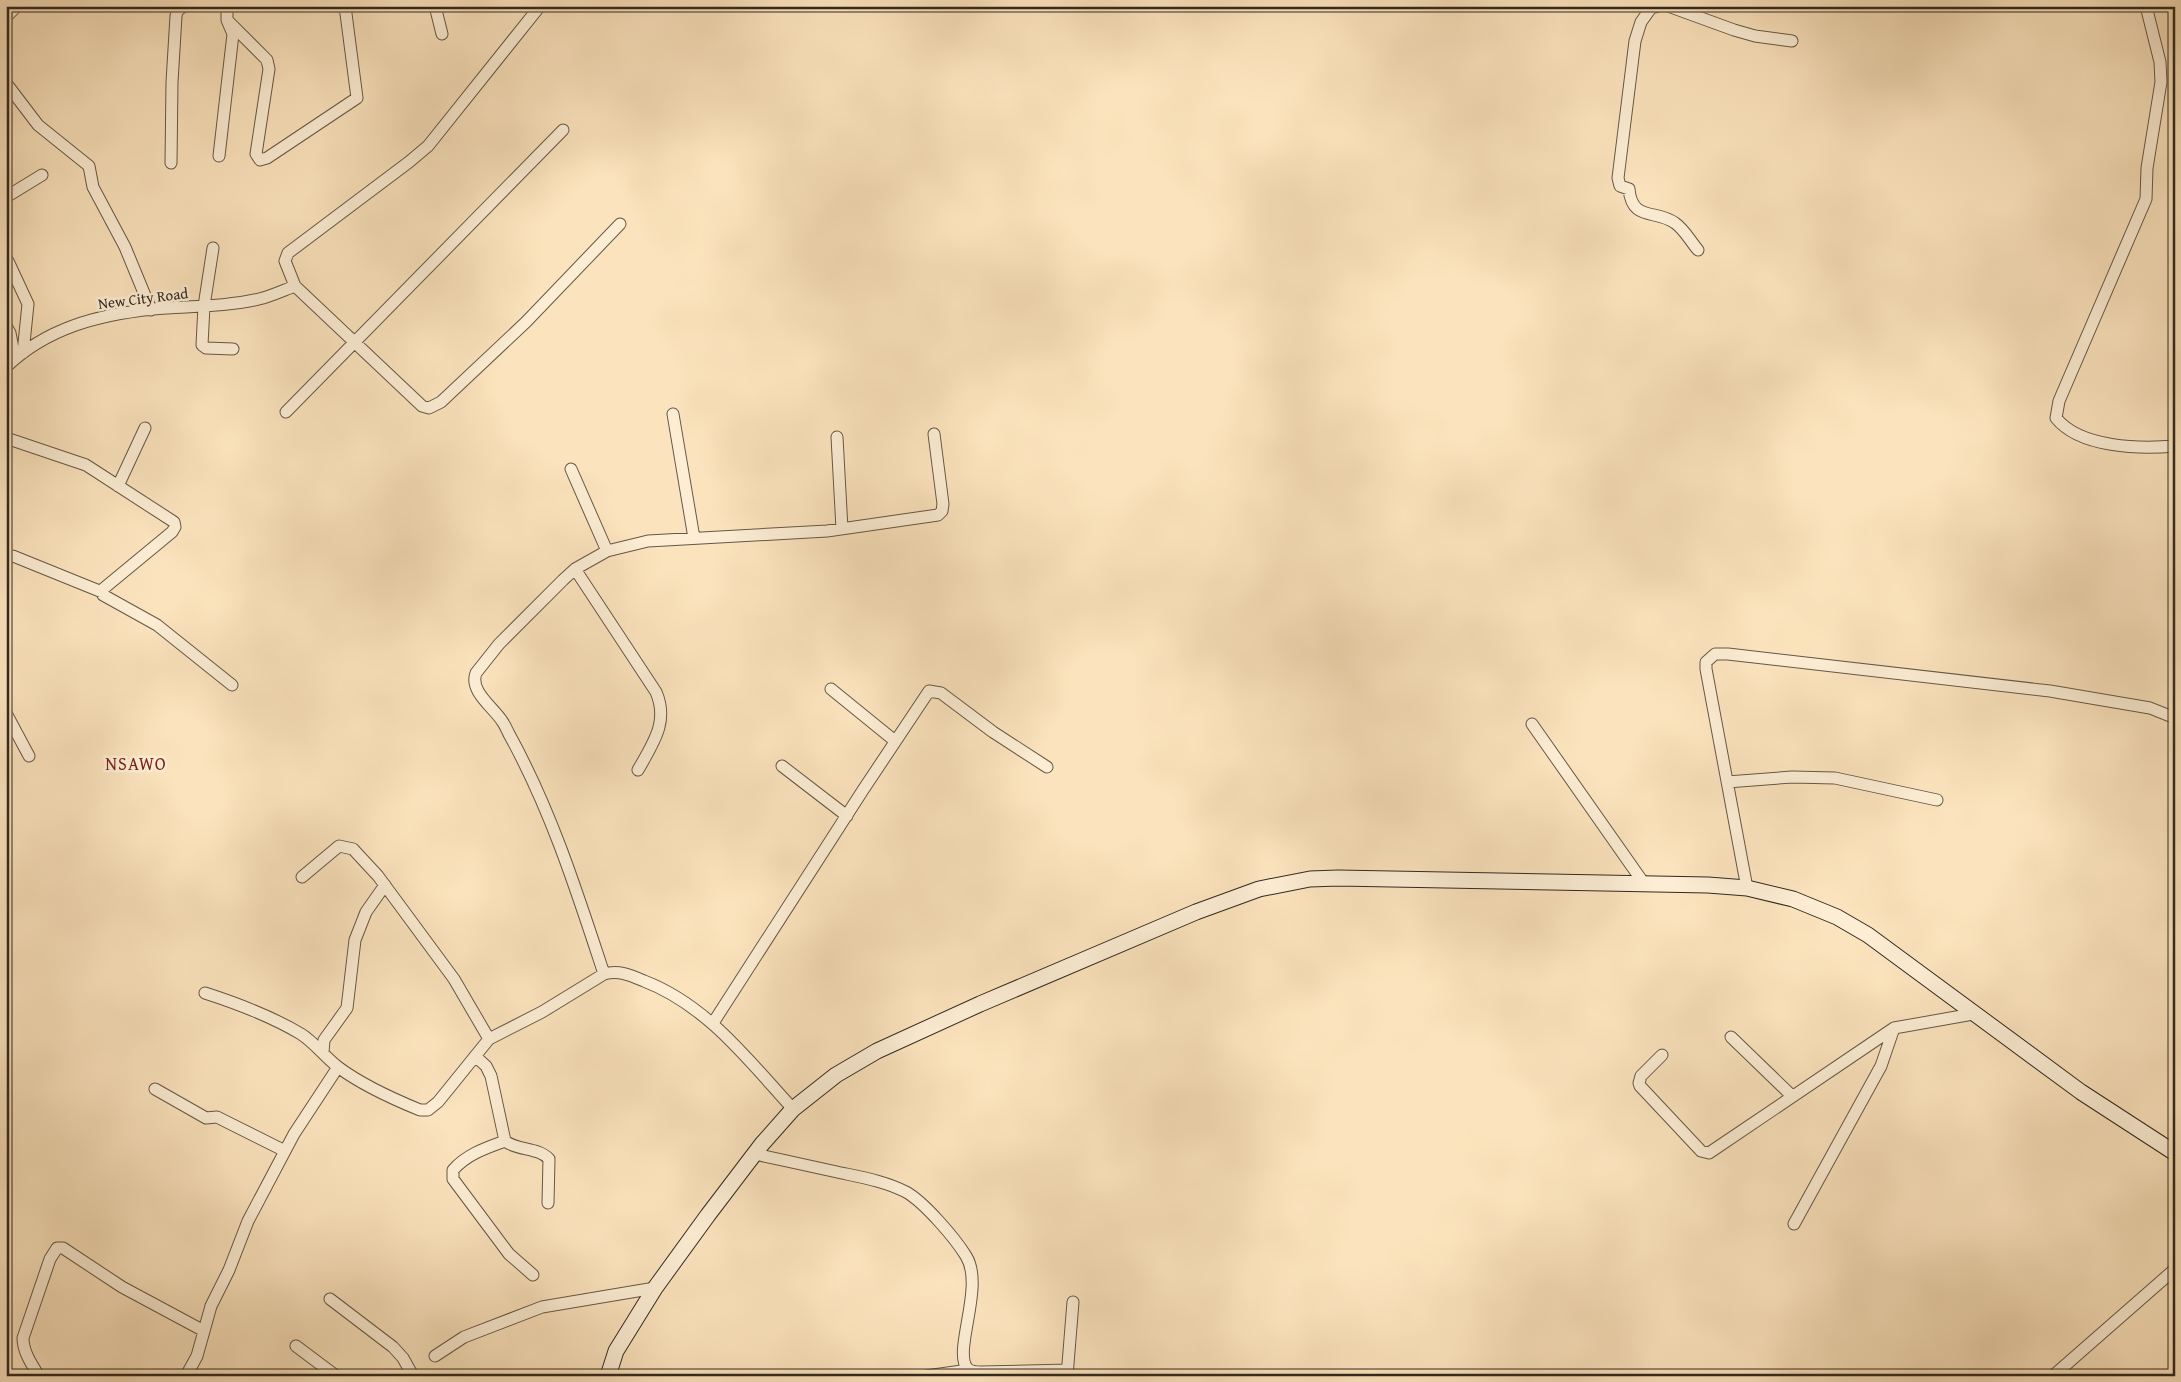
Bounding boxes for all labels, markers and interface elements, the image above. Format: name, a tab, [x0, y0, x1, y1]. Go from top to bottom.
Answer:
street label: New City Road	[97, 282, 189, 314]
district label: NSAWO	[105, 750, 167, 777]

